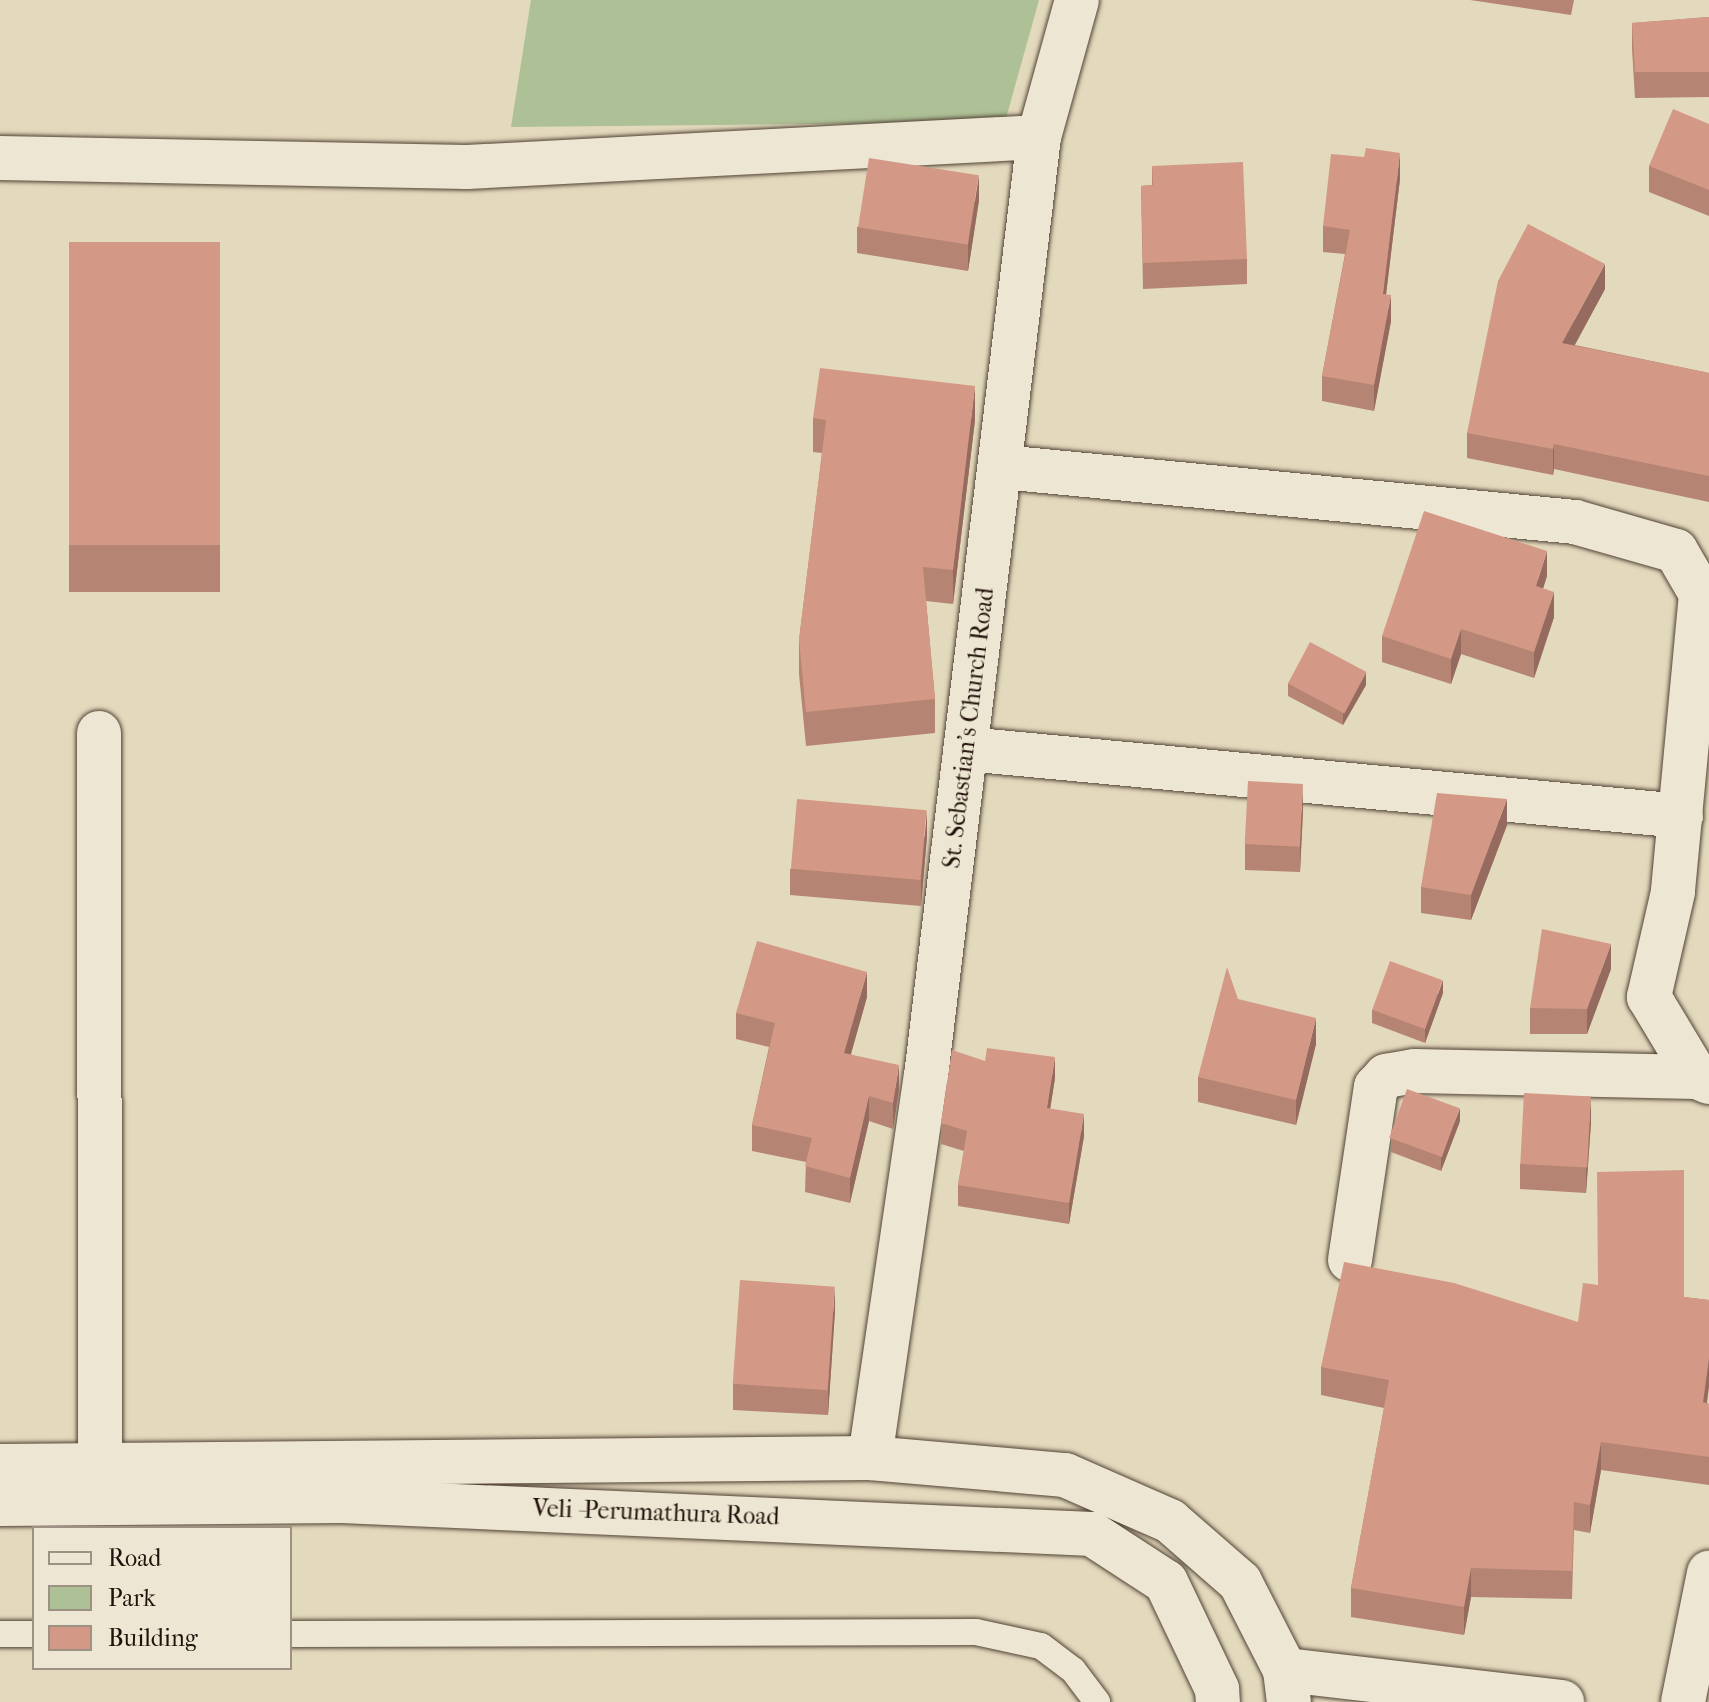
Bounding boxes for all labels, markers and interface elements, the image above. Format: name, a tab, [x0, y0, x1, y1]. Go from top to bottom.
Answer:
street label: St. Sebastian's Church Road	[937, 586, 1001, 870]
street label: Veli -Perumathura Road	[532, 1494, 780, 1532]
legend	[32, 1526, 292, 1670]
text: Road	[108, 1544, 161, 1572]
text: Park	[108, 1584, 156, 1612]
text: Building	[108, 1624, 198, 1652]

